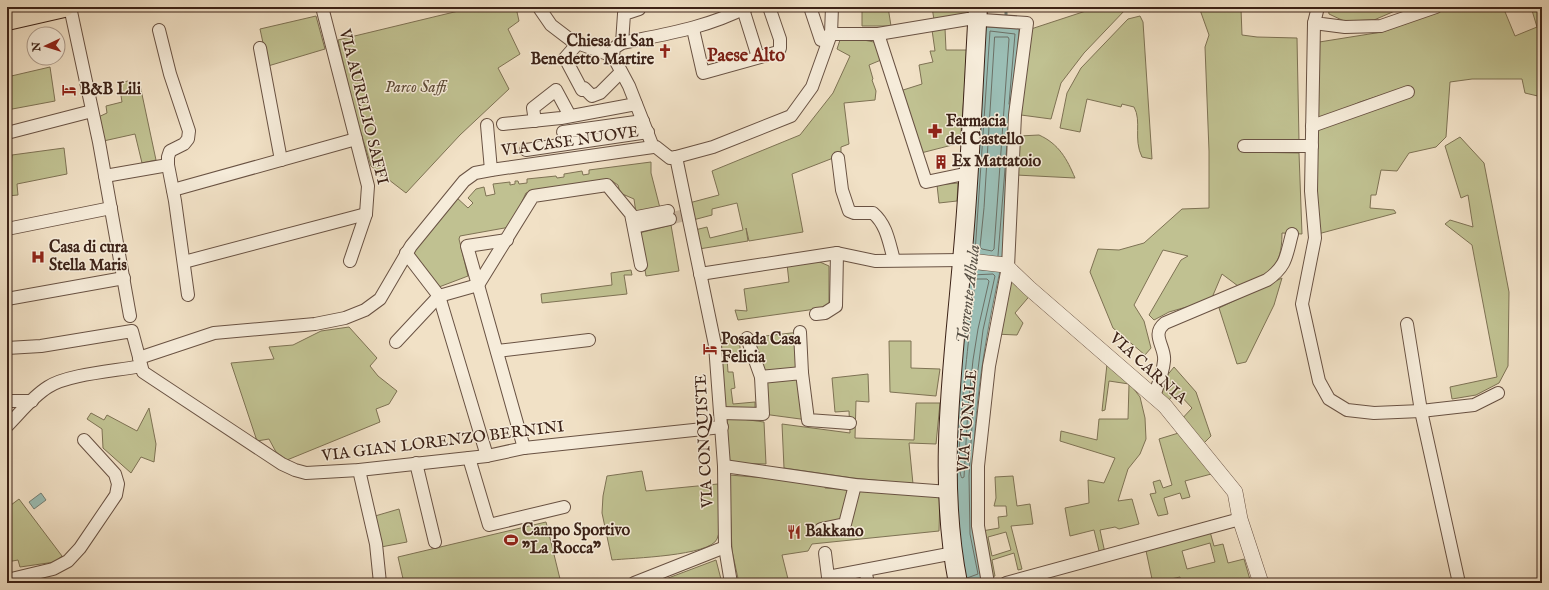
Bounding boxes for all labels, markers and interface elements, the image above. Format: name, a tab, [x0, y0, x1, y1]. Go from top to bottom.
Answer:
north arrow	[26, 26, 66, 66]
street label: VIA AURELIO SAFFI	[334, 26, 392, 187]
place label: Chiesa di San Benedetto Martire	[530, 32, 655, 70]
text: N	[30, 41, 44, 53]
church icon: Chiesa di San Benedetto Martire	[657, 43, 673, 59]
district label: Paese Alto	[707, 45, 785, 68]
park label: Parco Saffi	[385, 78, 448, 98]
place label: B&B Lili	[80, 80, 142, 100]
hotel icon: B&B Lili	[61, 82, 77, 98]
place label: Farmacia del Castello	[946, 112, 1024, 150]
street label: VIA CASE NUOVE	[499, 122, 640, 162]
pharmacy icon: Farmacia del Castello	[927, 123, 943, 139]
place label: Ex Mattatoio	[952, 152, 1041, 172]
building icon: Ex Mattatoio	[933, 154, 949, 170]
place label: Casa di cura Stella Maris	[49, 238, 129, 276]
water label: Torrente Albula	[953, 243, 986, 345]
hospital icon: Casa di cura Stella Maris	[30, 249, 46, 265]
street label: VIA CARNIA	[1104, 328, 1192, 410]
place label: Posada Casa Felicia	[721, 330, 802, 368]
hotel icon: Posada Casa Felicia	[702, 341, 718, 357]
street label: VIA TONALE	[953, 369, 982, 474]
street label: VIA CONQUISTE	[692, 374, 719, 509]
street label: VIA GIAN LORENZO BERNINI	[320, 417, 565, 467]
place label: Campo Sportivo "La Rocca"	[522, 521, 630, 559]
place label: Bakkano	[805, 522, 864, 542]
restaurant icon: Bakkano	[786, 524, 802, 540]
sports icon: Campo Sportivo "La Rocca"	[503, 532, 519, 548]

